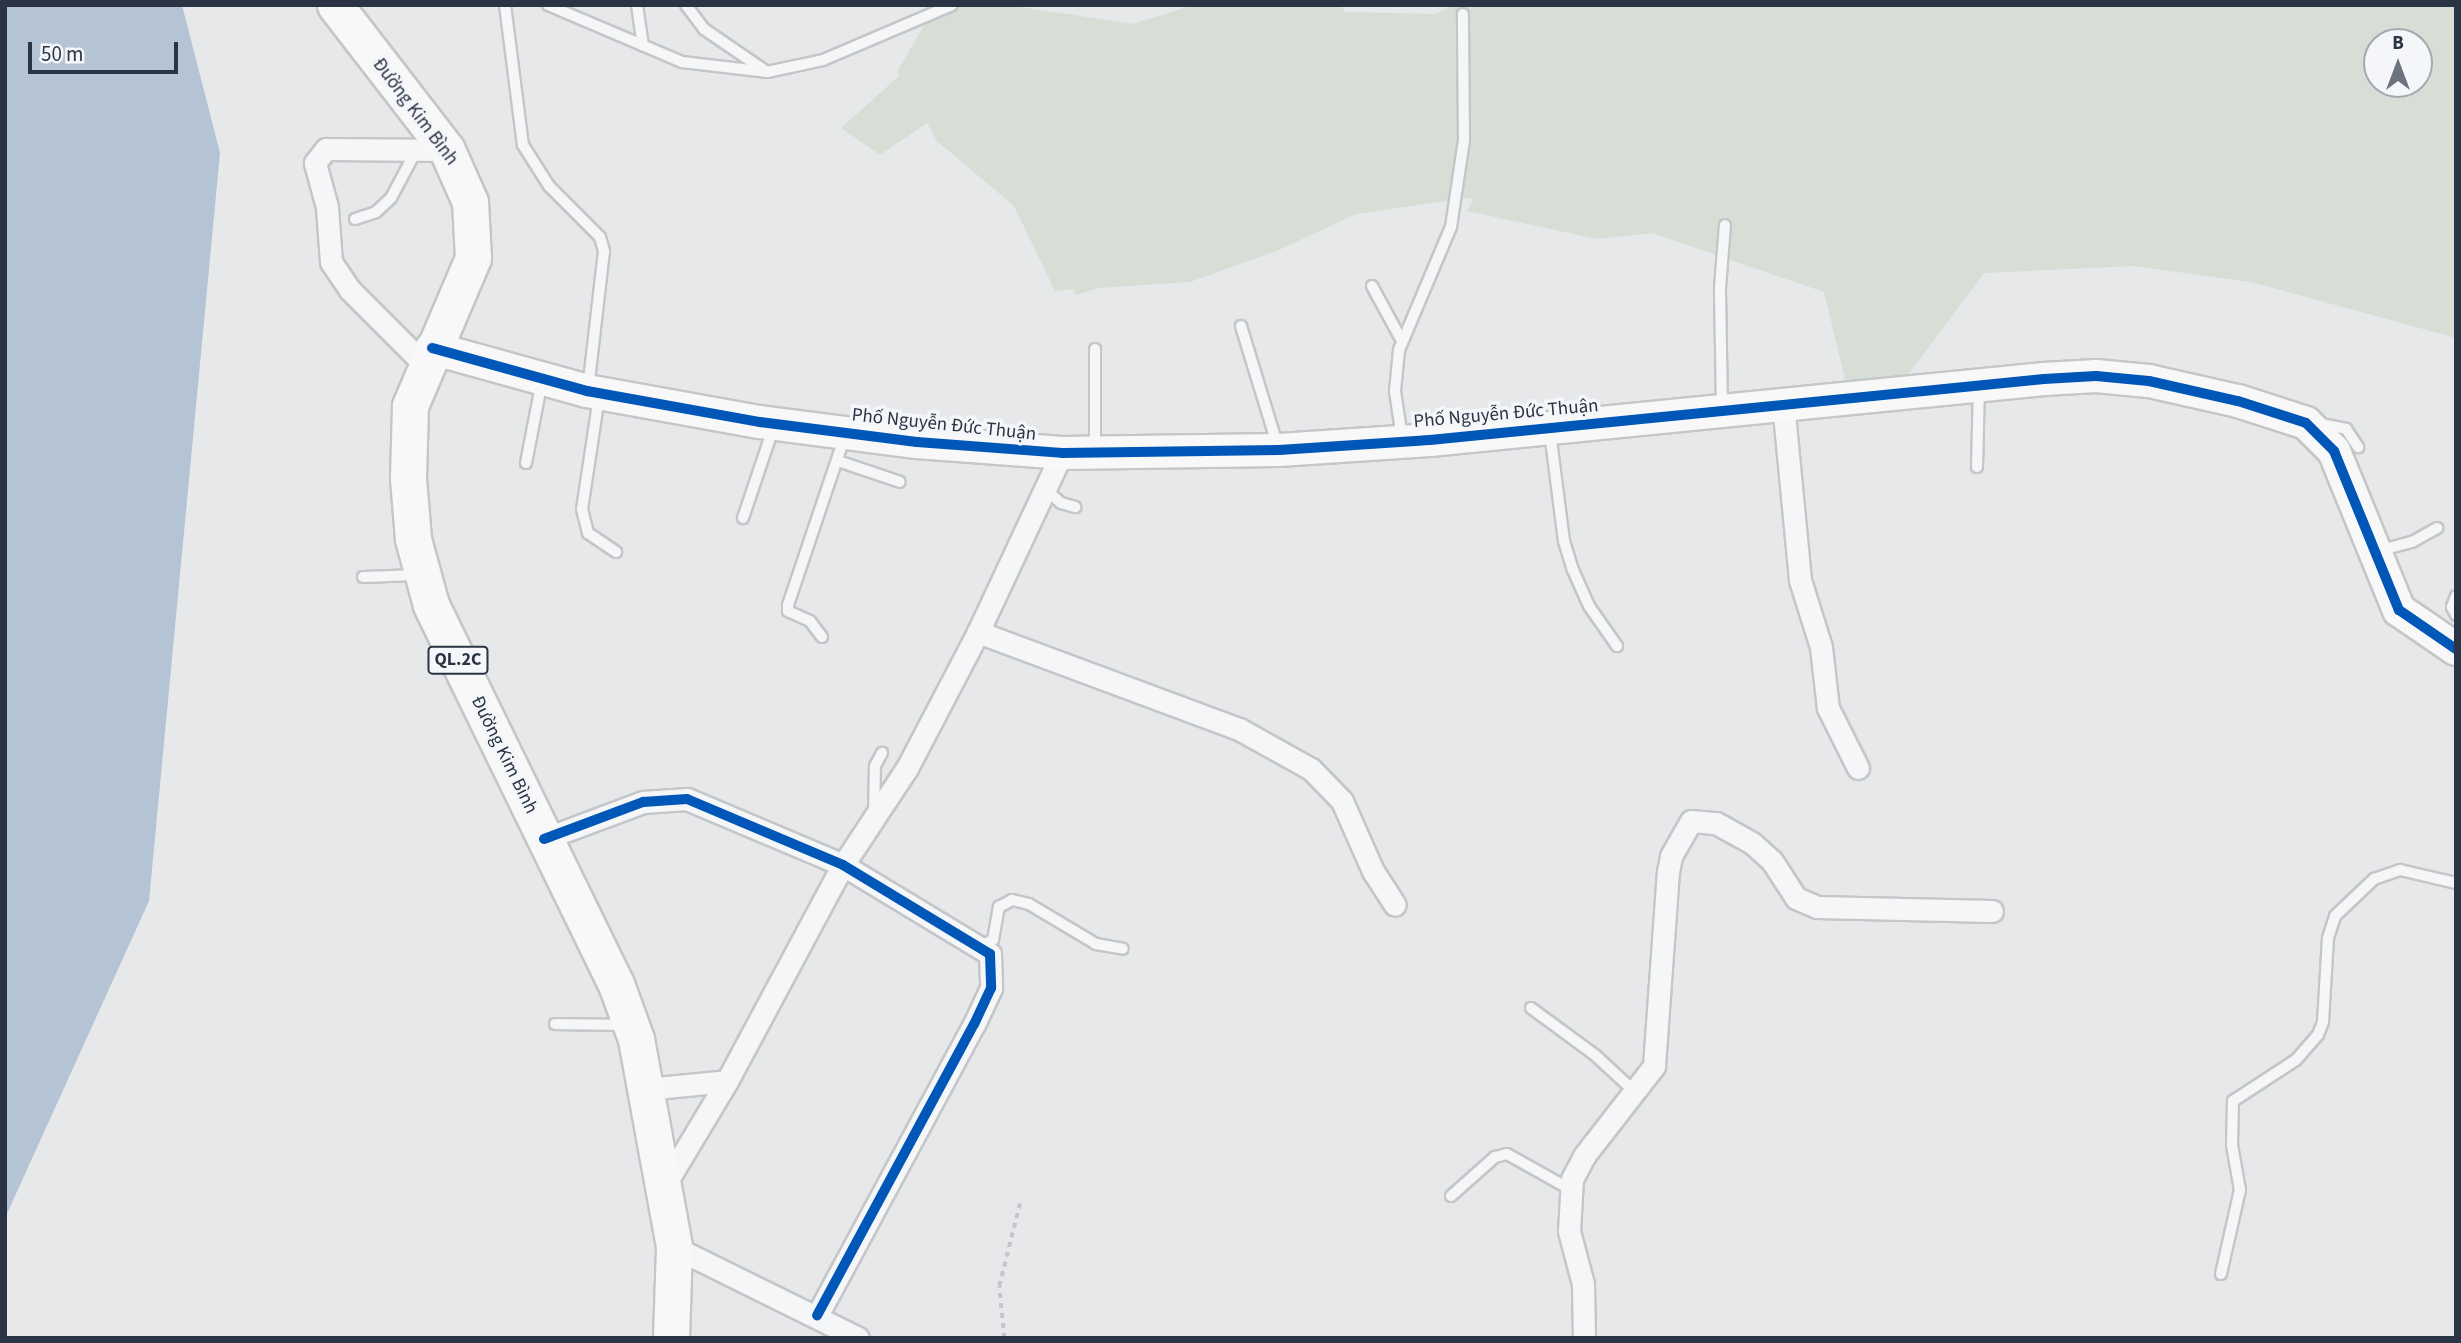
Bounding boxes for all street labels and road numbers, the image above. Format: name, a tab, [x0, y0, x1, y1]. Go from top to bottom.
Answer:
street label: Đường Kim Bình	[367, 54, 463, 170]
street label: Phố Nguyễn Đức Thuận	[1413, 395, 1599, 433]
street label: Phố Nguyễn Đức Thuận	[851, 404, 1037, 446]
road number: QL.2C	[426, 646, 490, 674]
street label: Đường Kim Bình	[466, 692, 542, 818]

